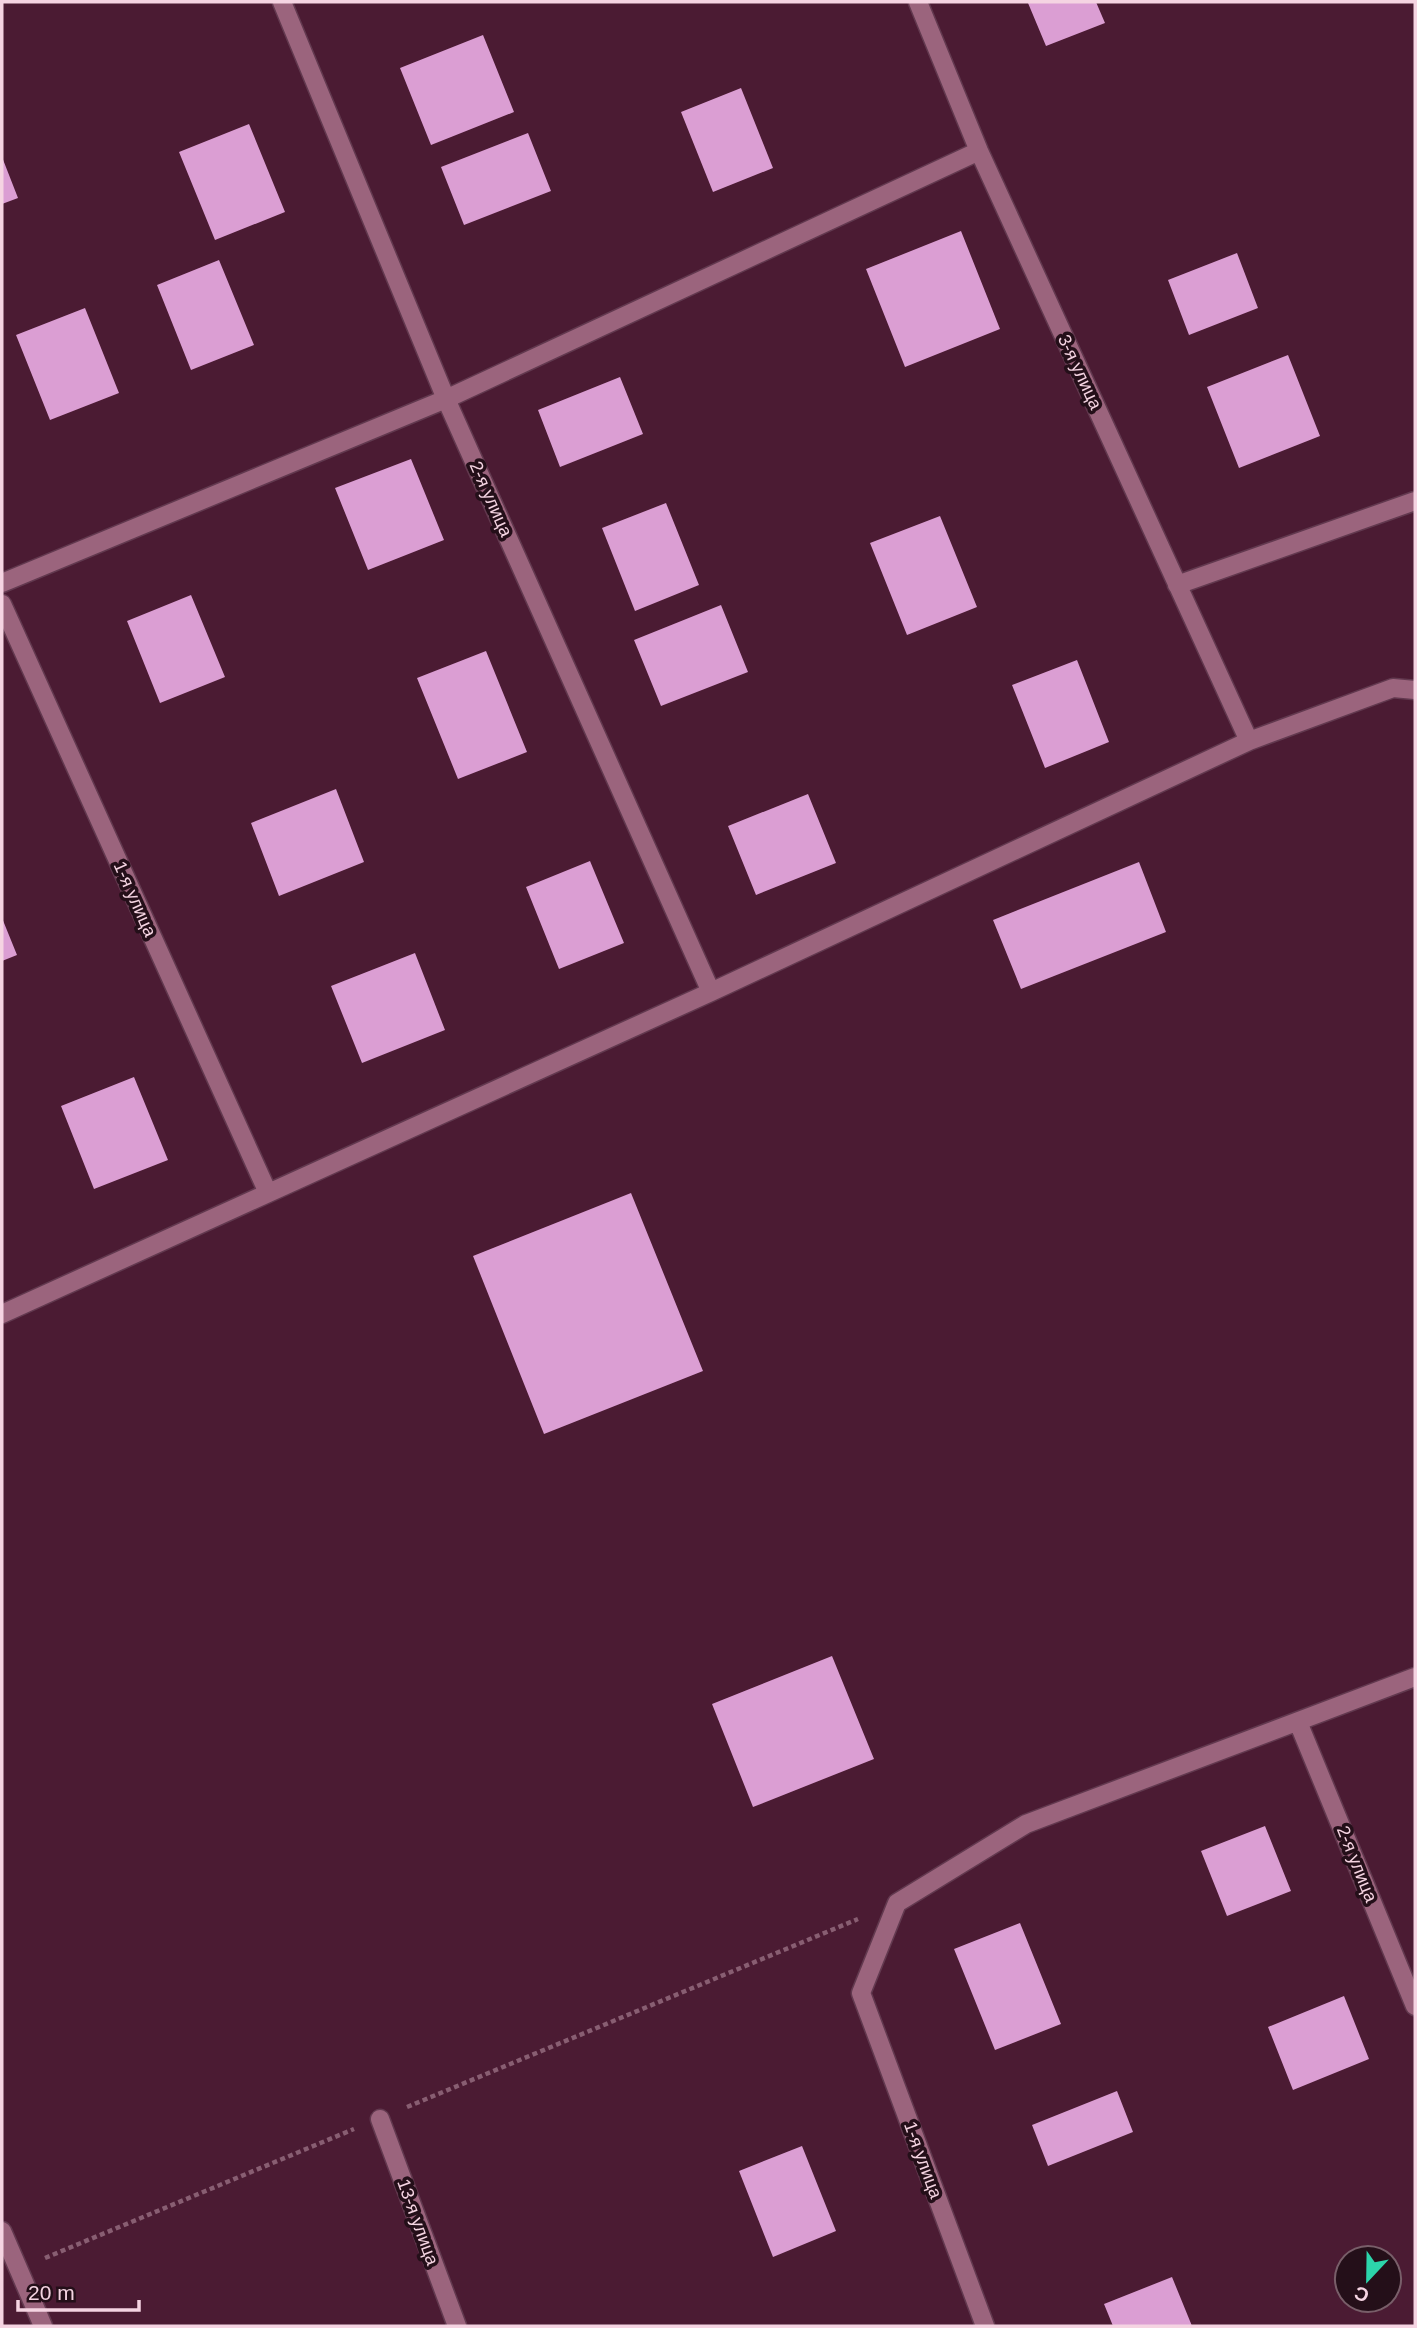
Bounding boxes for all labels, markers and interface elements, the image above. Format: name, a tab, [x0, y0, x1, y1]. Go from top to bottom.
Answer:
street label: 3-я улица	[1054, 331, 1106, 413]
street label: 2-я улица	[466, 458, 517, 541]
street label: 1-я улица	[110, 858, 161, 941]
street label: 2-я улица	[1333, 1823, 1382, 1906]
street label: 1-я улица	[900, 2119, 946, 2202]
street label: 13-я улица	[393, 2176, 443, 2269]
north arrow	[1333, 2244, 1403, 2314]
scale bar	[18, 2268, 138, 2312]
text: 20 m	[28, 2281, 75, 2304]
text: С	[1351, 2282, 1372, 2307]

